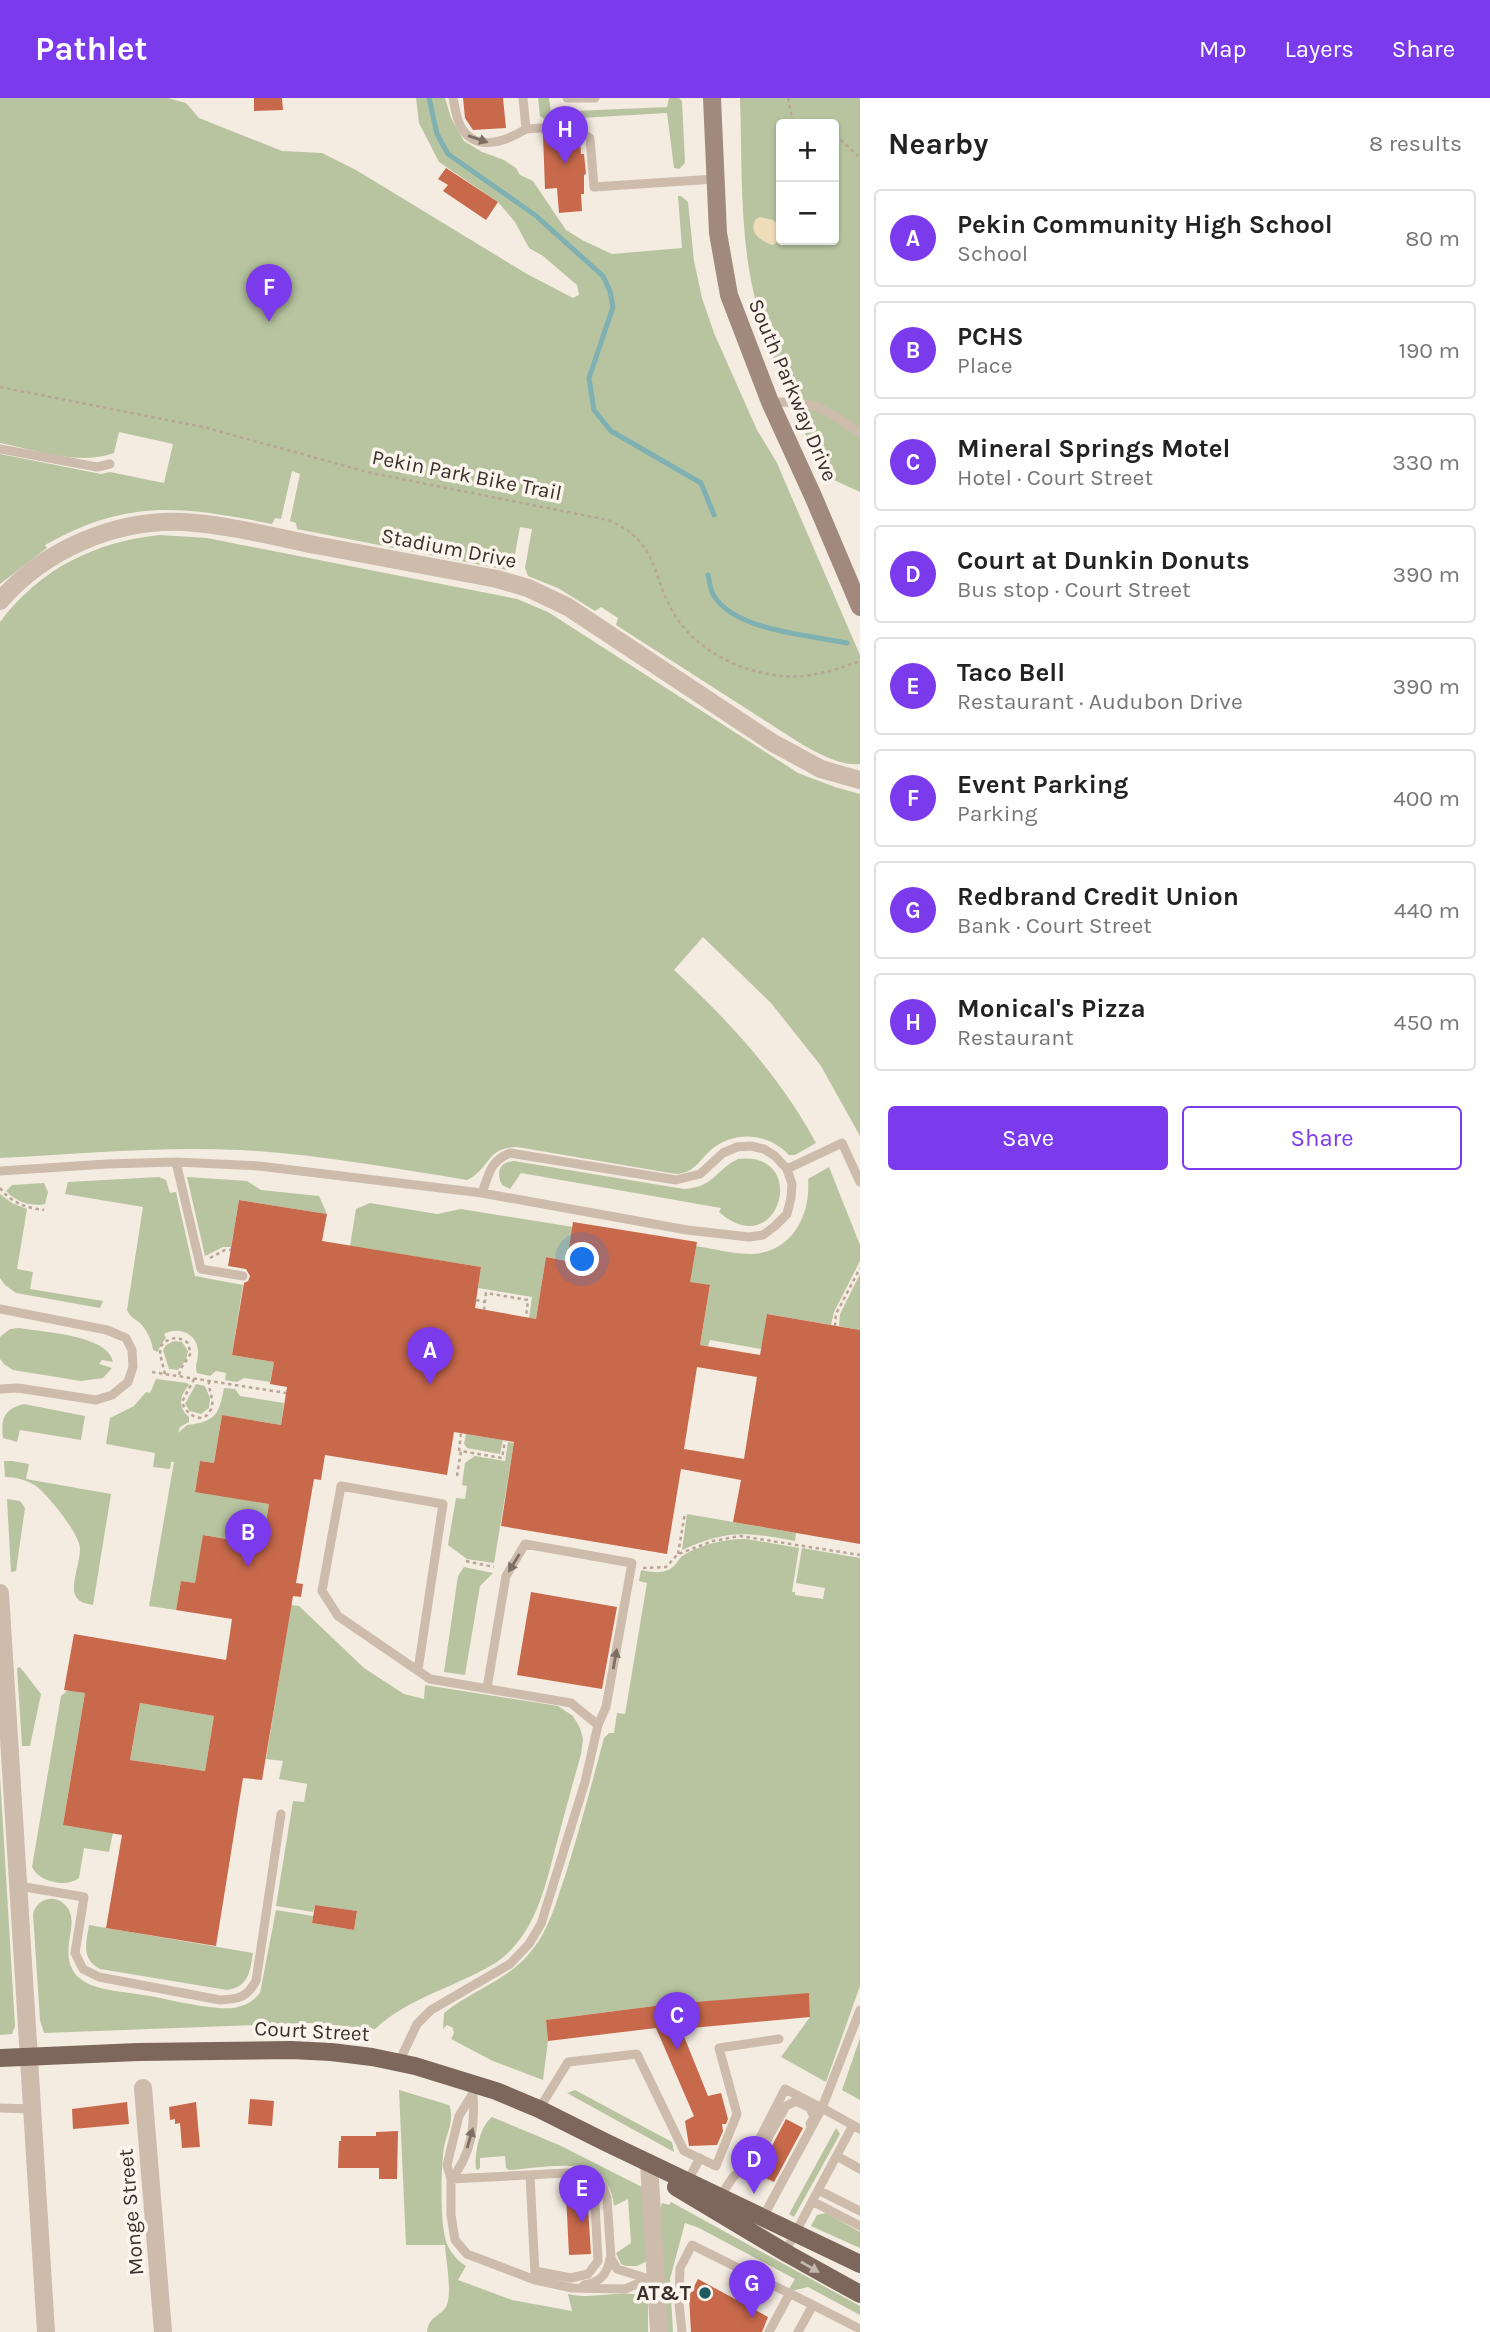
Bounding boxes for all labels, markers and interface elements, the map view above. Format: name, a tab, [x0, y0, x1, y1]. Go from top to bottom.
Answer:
text: Pathlet	[35, 30, 148, 68]
text: Map	[1199, 35, 1247, 63]
text: Layers	[1285, 35, 1354, 63]
text: Share	[1392, 35, 1455, 63]
pin: H	[542, 106, 588, 164]
map controls	[776, 119, 839, 245]
button: +	[776, 119, 839, 182]
text: Nearby	[888, 126, 988, 162]
text: 8 results	[1369, 130, 1462, 157]
one-way arrow	[467, 135, 488, 145]
button: −	[776, 182, 839, 245]
text: Pekin Community High School	[957, 209, 1333, 240]
text: A	[906, 225, 920, 252]
text: 80 m	[1405, 225, 1460, 252]
text: School	[957, 240, 1028, 267]
pin: F	[246, 264, 292, 322]
street label: South Parkway Drive	[744, 295, 842, 485]
text: PCHS	[957, 321, 1023, 352]
text: B	[906, 337, 920, 364]
text: 190 m	[1398, 337, 1460, 364]
text: Place	[957, 352, 1013, 379]
text: Mineral Springs Motel	[957, 433, 1230, 464]
street label: Pekin Park Bike Trail	[370, 445, 564, 505]
text: C	[906, 449, 920, 476]
text: 330 m	[1392, 449, 1460, 476]
text: Hotel · Court Street	[957, 464, 1153, 491]
street label: Stadium Drive	[379, 523, 519, 573]
text: Court at Dunkin Donuts	[957, 545, 1250, 576]
text: D	[905, 561, 921, 588]
text: 390 m	[1392, 561, 1460, 588]
text: Bus stop · Court Street	[957, 576, 1191, 603]
text: Taco Bell	[957, 657, 1065, 688]
text: E	[906, 673, 920, 700]
text: 390 m	[1392, 673, 1460, 700]
text: Restaurant · Audubon Drive	[957, 688, 1243, 715]
text: Event Parking	[957, 769, 1128, 800]
text: F	[907, 785, 919, 812]
text: 400 m	[1393, 785, 1460, 812]
text: Parking	[957, 800, 1037, 827]
text: Redbrand Credit Union	[957, 881, 1239, 912]
text: G	[905, 897, 921, 924]
text: 440 m	[1394, 897, 1460, 924]
text: Bank · Court Street	[957, 912, 1152, 939]
text: Monical's Pizza	[957, 993, 1146, 1024]
text: H	[905, 1009, 921, 1036]
text: 450 m	[1394, 1009, 1460, 1036]
text: Restaurant	[957, 1024, 1074, 1051]
button: Save	[888, 1106, 1168, 1170]
button: Share	[1182, 1106, 1462, 1170]
your location	[565, 1242, 599, 1276]
pin: A	[407, 1327, 453, 1385]
pin: B	[225, 1509, 271, 1567]
one-way arrow	[508, 1553, 520, 1572]
one-way arrow	[610, 1648, 621, 1670]
pin: C	[654, 1992, 700, 2050]
street label: Court Street	[254, 2016, 370, 2046]
one-way arrow	[465, 2127, 476, 2149]
pin: D	[731, 2136, 777, 2194]
street label: Monge Street	[113, 2147, 148, 2276]
pin: E	[559, 2165, 605, 2223]
pin: G	[729, 2260, 775, 2318]
one-way arrow	[800, 2261, 820, 2273]
place label: AT&T	[636, 2281, 692, 2305]
marker: AT&T	[697, 2285, 713, 2301]

